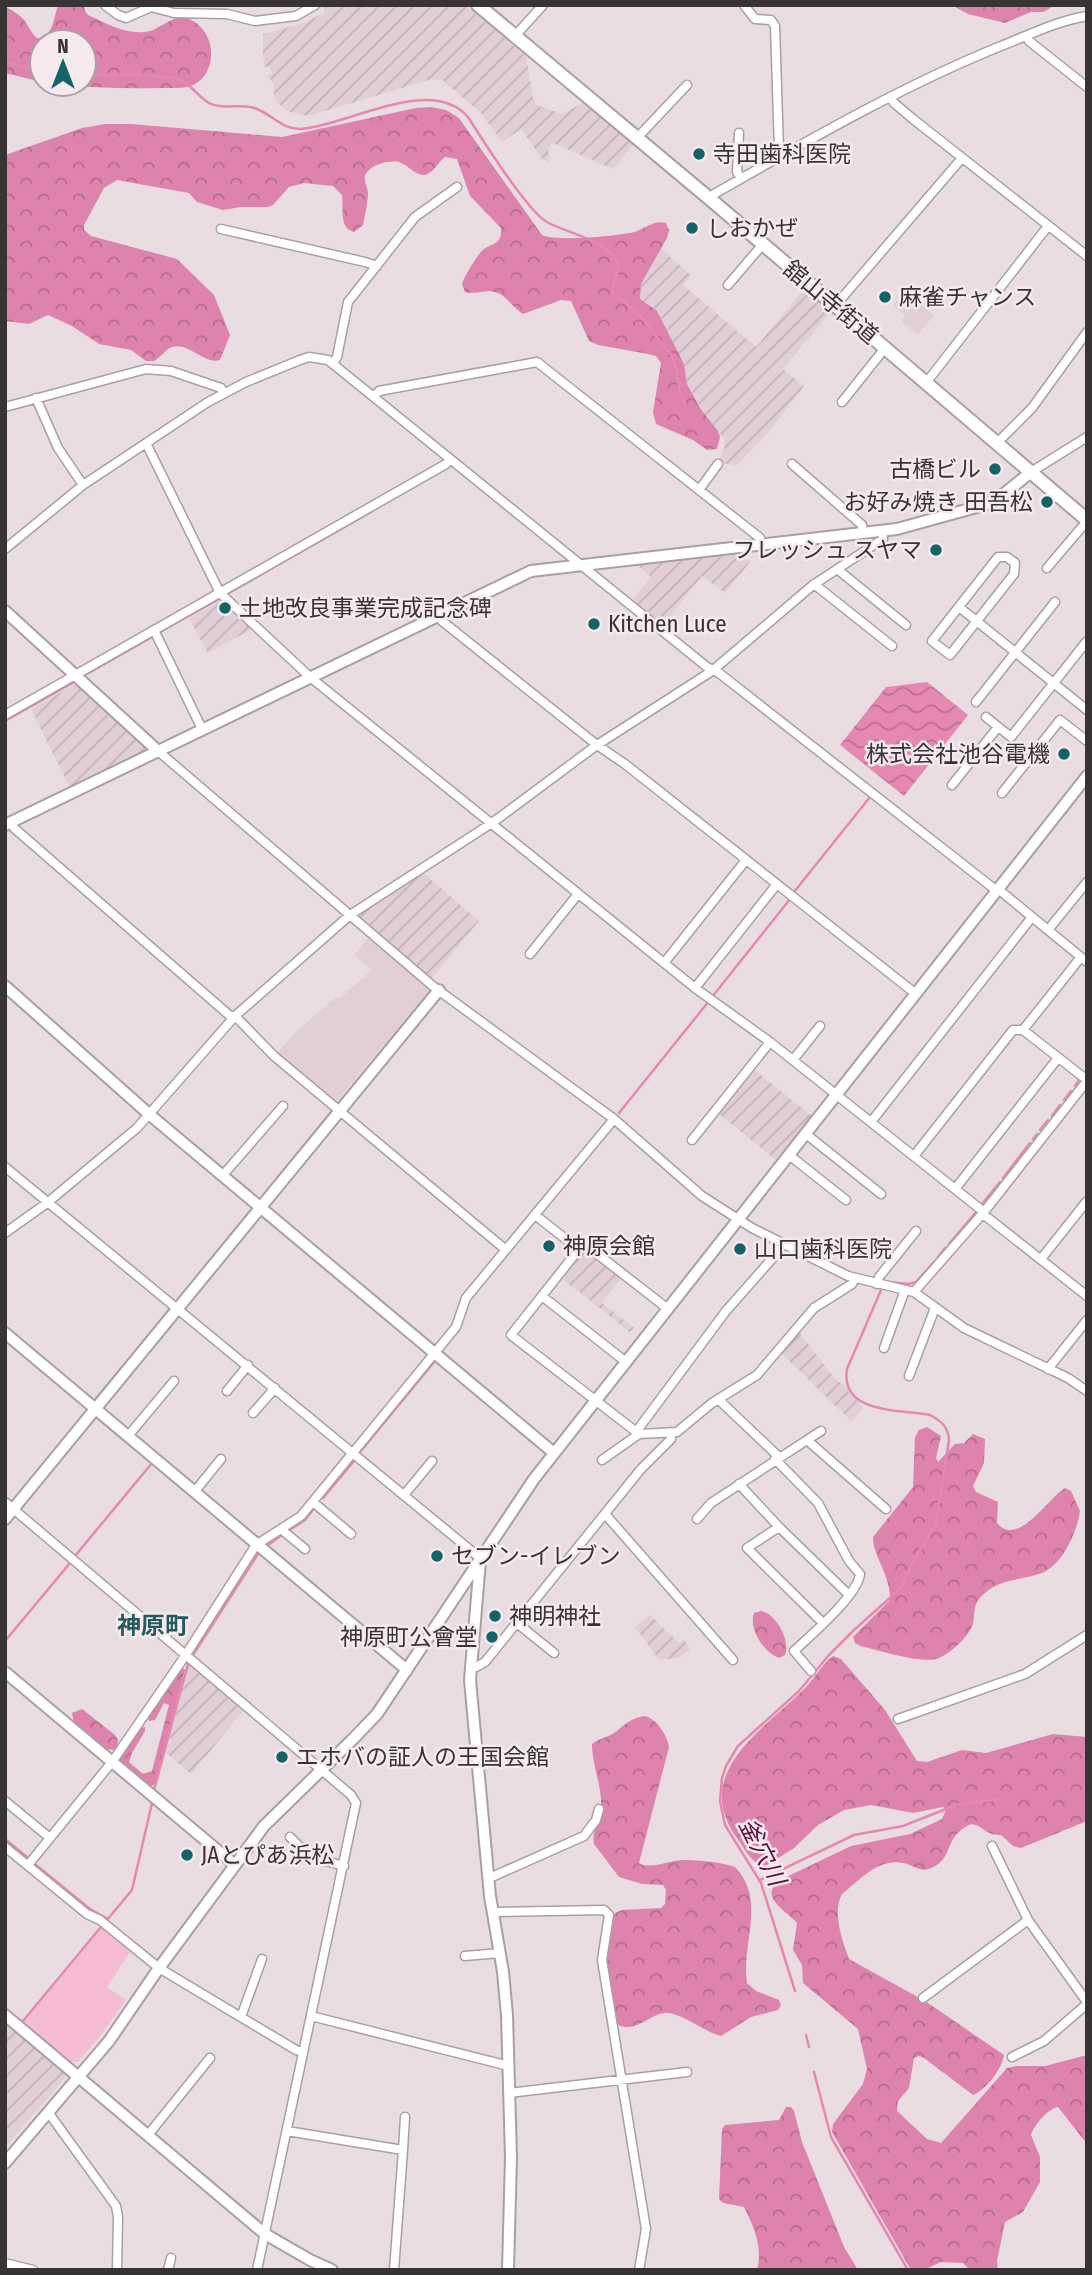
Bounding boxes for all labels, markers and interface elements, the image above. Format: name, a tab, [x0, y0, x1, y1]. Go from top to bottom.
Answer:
north arrow	[28, 28, 98, 98]
text: N	[57, 35, 69, 58]
place label: 寺田歯科医院	[713, 140, 851, 168]
marker: 寺田歯科医院	[691, 146, 707, 162]
place label: しおかぜ	[706, 214, 798, 242]
marker: しおかぜ	[684, 220, 700, 236]
street label: 舘山寺街道	[778, 254, 884, 350]
place label: 麻雀チャンス	[899, 283, 1036, 311]
marker: 麻雀チャンス	[877, 289, 893, 305]
place label: 古橋ビル	[889, 455, 981, 483]
marker: 古橋ビル	[987, 461, 1003, 477]
place label: お好み焼き 田吾松	[844, 488, 1033, 516]
marker: お好み焼き 田吾松	[1039, 494, 1055, 510]
place label: フレッシュ スヤマ	[733, 536, 922, 564]
marker: フレッシュ スヤマ	[928, 542, 944, 558]
place label: 土地改良事業完成記念碑	[239, 594, 492, 622]
marker: 土地改良事業完成記念碑	[217, 600, 233, 616]
place label: Kitchen Luce	[608, 610, 727, 638]
marker: Kitchen Luce	[586, 616, 602, 632]
place label: 株式会社池谷電機	[866, 740, 1050, 768]
marker: 株式会社池谷電機	[1056, 746, 1072, 762]
place label: 神原会館	[563, 1232, 655, 1260]
place label: 山口歯科医院	[754, 1235, 892, 1263]
marker: 神原会館	[541, 1238, 557, 1254]
marker: 山口歯科医院	[732, 1241, 748, 1257]
place label: セブン-イレブン	[451, 1542, 621, 1570]
marker: セブン-イレブン	[429, 1548, 445, 1564]
place label: 神明神社	[509, 1602, 601, 1630]
marker: 神明神社	[487, 1608, 503, 1624]
district label: 神原町	[117, 1612, 189, 1640]
place label: 神原町公會堂	[340, 1623, 478, 1651]
marker: 神原町公會堂	[484, 1629, 500, 1645]
place label: エホバの証人の王国会館	[296, 1743, 549, 1771]
marker: エホバの証人の王国会館	[274, 1749, 290, 1765]
water label: 釜穴川	[733, 1814, 792, 1893]
place label: JAとぴあ浜松	[201, 1841, 334, 1869]
marker: JAとぴあ浜松	[179, 1847, 195, 1863]

